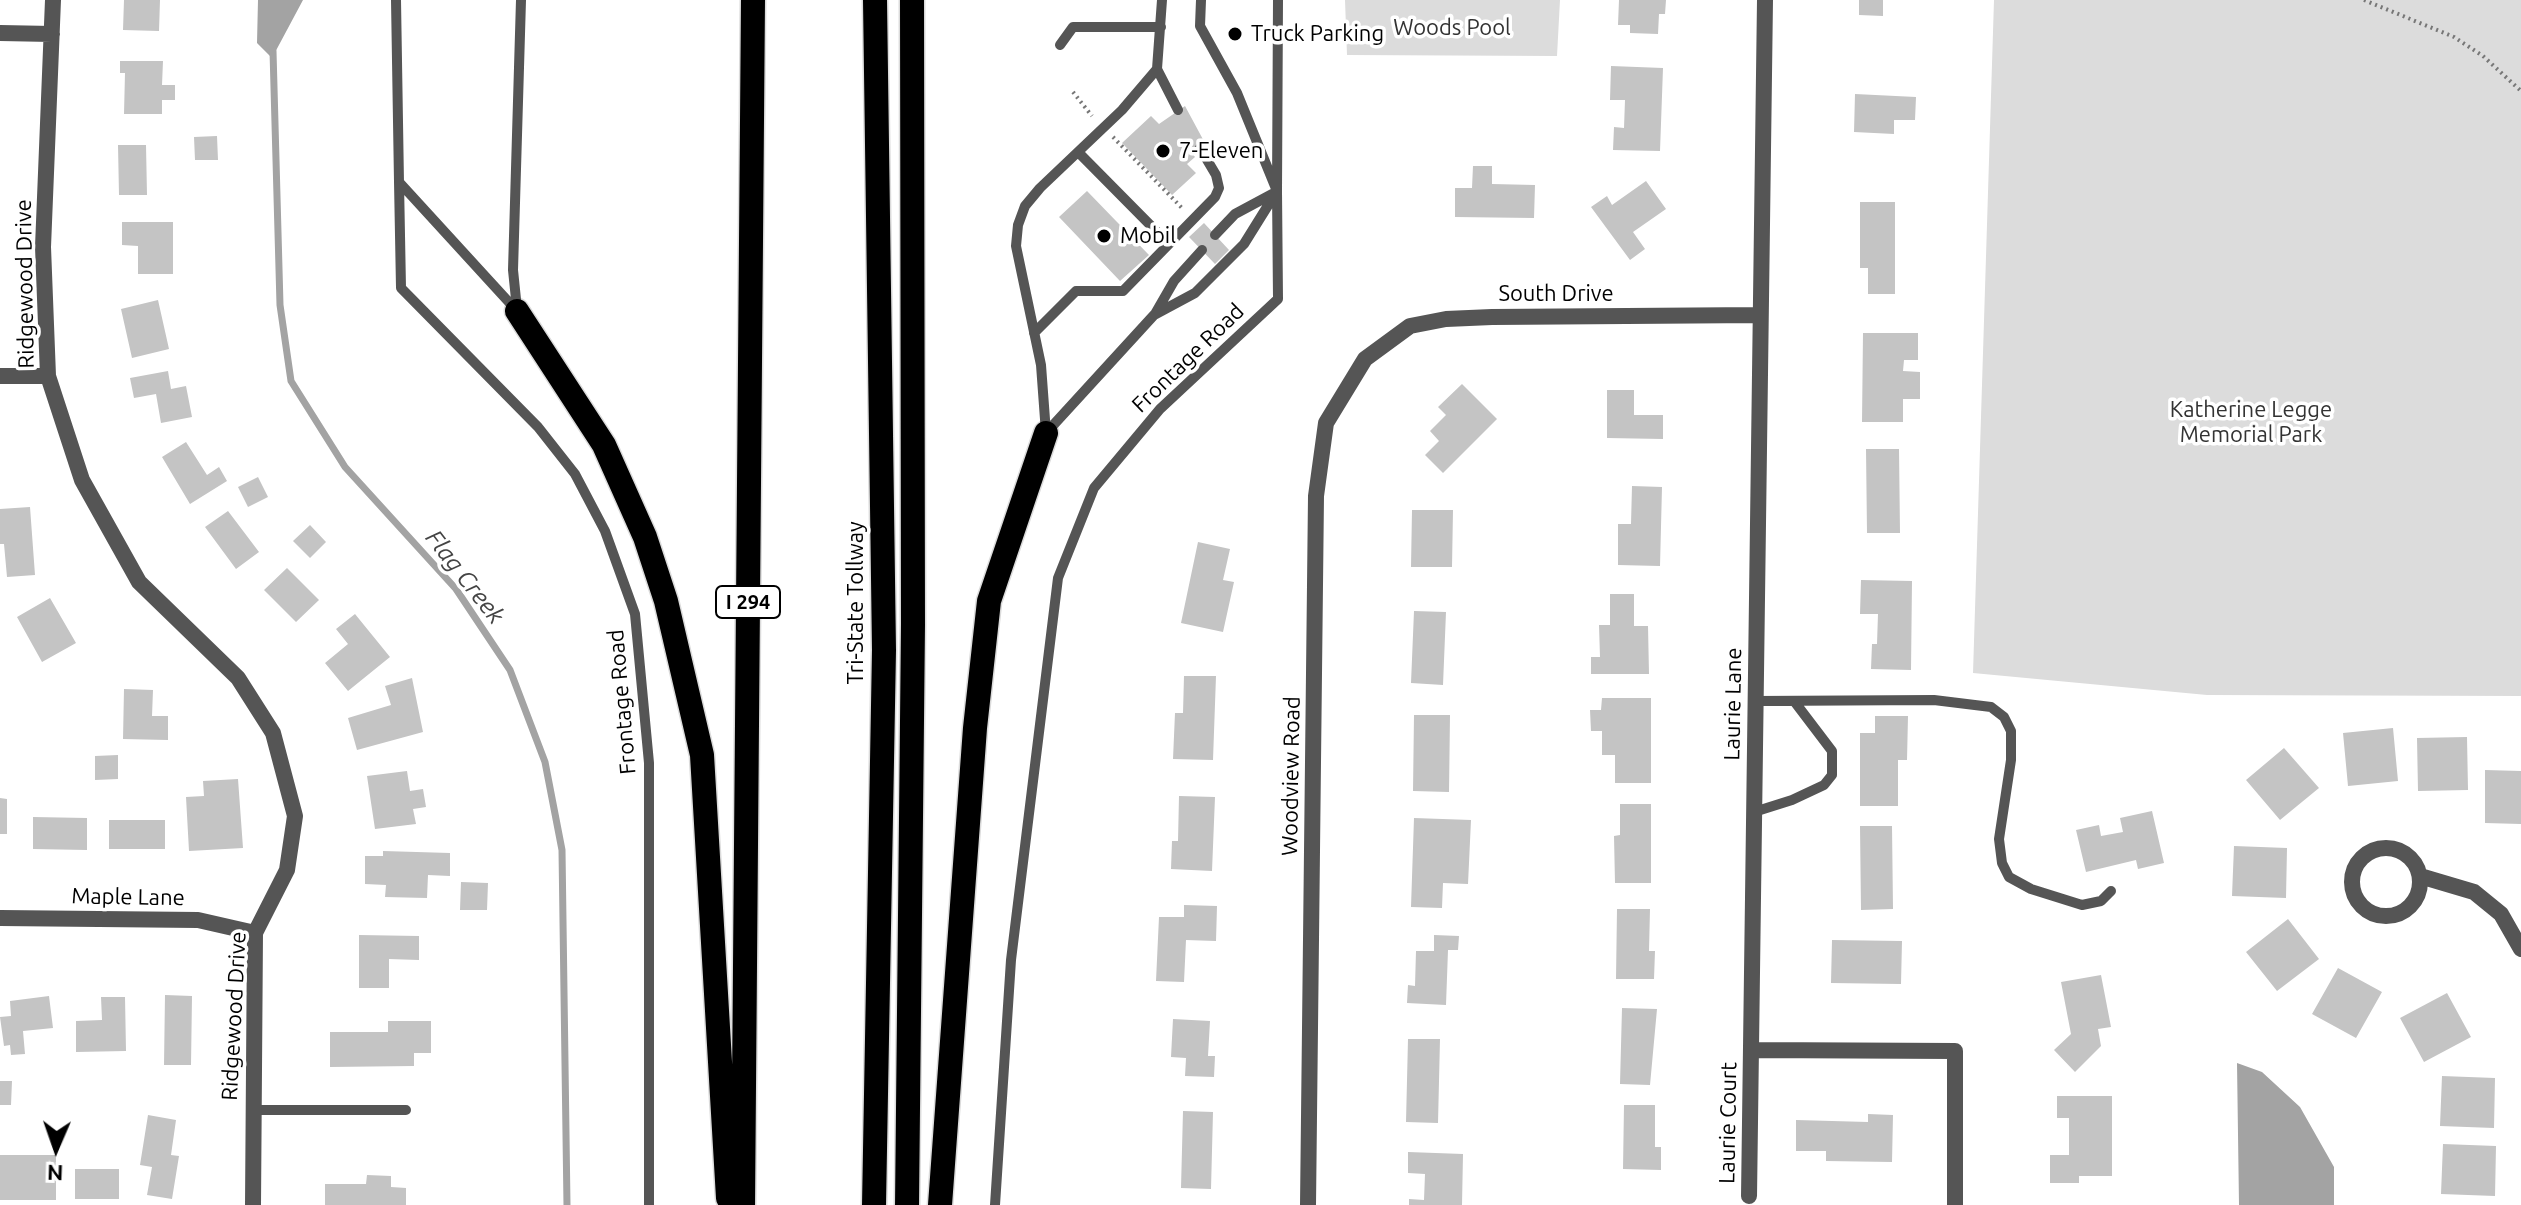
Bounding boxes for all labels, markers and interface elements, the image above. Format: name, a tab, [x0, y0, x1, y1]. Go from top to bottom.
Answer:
park label: Woods Pool	[1393, 15, 1511, 41]
place label: Truck Parking	[1251, 21, 1384, 47]
marker: Truck Parking	[1226, 25, 1244, 43]
place label: 7-Eleven	[1179, 138, 1263, 164]
marker: 7-Eleven	[1154, 142, 1172, 160]
street label: Ridgewood Drive	[10, 199, 40, 369]
place label: Mobil	[1120, 223, 1176, 249]
marker: Mobil	[1095, 227, 1113, 245]
street label: South Drive	[1498, 281, 1614, 307]
street label: Frontage Road	[1127, 298, 1249, 418]
park label: Katherine Legge Memorial Park	[2170, 397, 2332, 448]
street label: Tri-State Tollway	[843, 521, 869, 685]
water label: Flag Creek	[419, 524, 511, 630]
road number: I 294	[716, 586, 780, 618]
street label: Frontage Road	[603, 628, 641, 776]
street label: Laurie Lane	[1719, 647, 1747, 761]
street label: Woodview Road	[1276, 696, 1306, 856]
street label: Maple Lane	[71, 883, 185, 911]
street label: Ridgewood Drive	[216, 931, 252, 1101]
street label: Laurie Court	[1714, 1062, 1742, 1184]
north arrow	[16, 1109, 96, 1189]
text: N	[47, 1161, 64, 1186]

